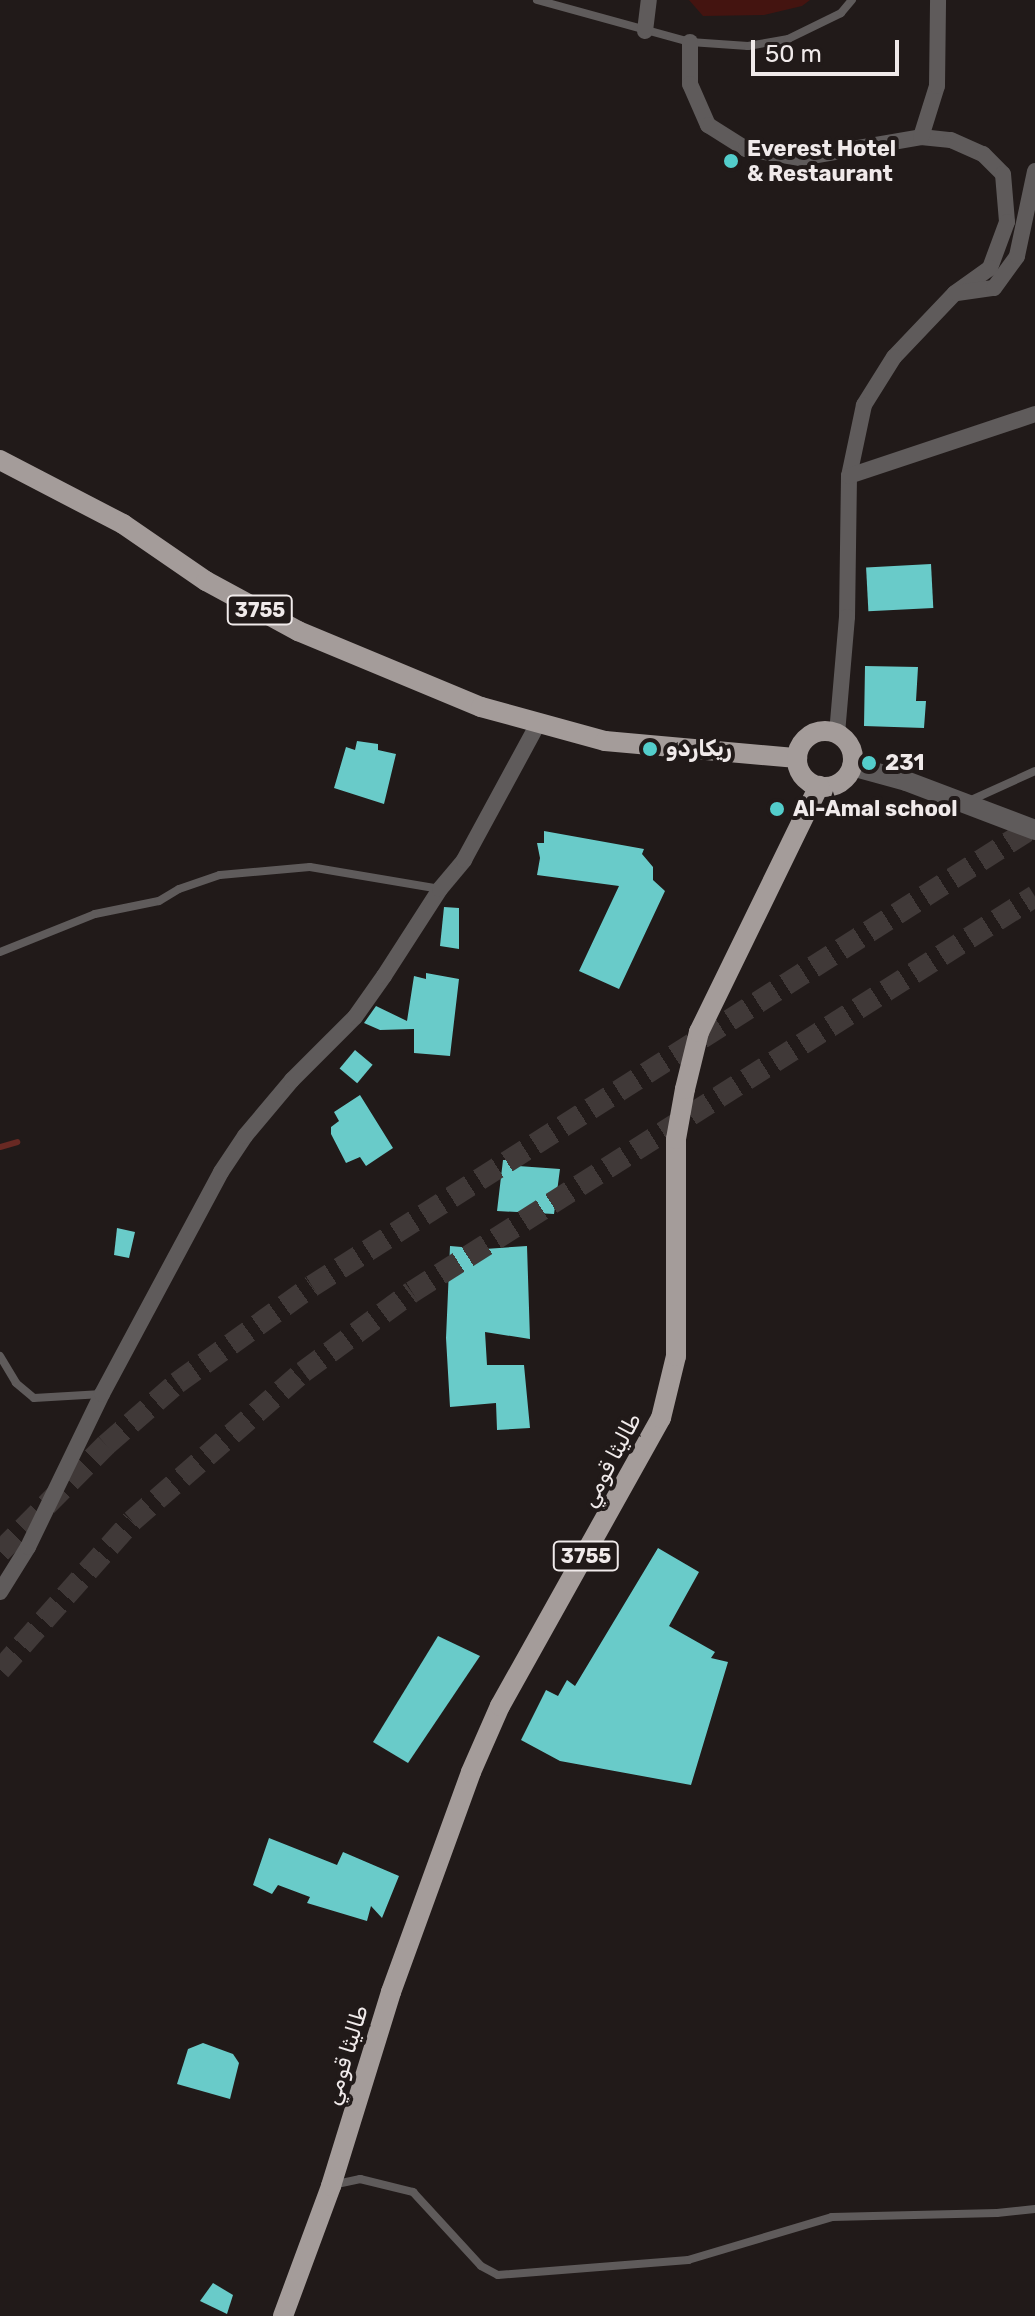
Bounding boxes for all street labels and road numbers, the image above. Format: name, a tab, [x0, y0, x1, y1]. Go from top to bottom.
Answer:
road number: 3755	[226, 594, 294, 626]
street label: طاليثا قومي	[575, 1408, 647, 1512]
road number: 3755	[552, 1540, 620, 1572]
street label: طاليثا قومي	[318, 2002, 374, 2108]

